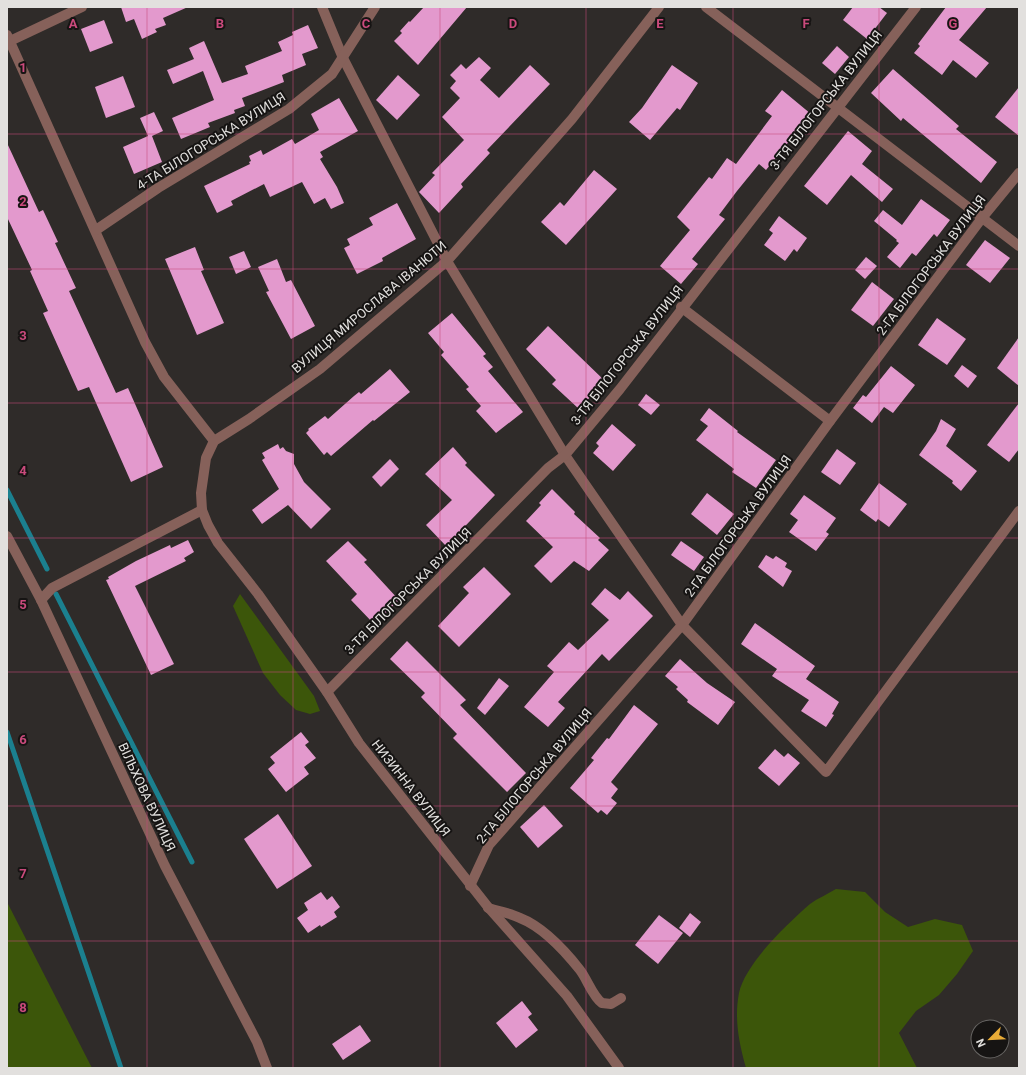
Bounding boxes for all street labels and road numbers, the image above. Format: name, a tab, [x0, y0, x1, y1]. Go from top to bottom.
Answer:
street label: 3-ТЯ БІЛОГОРСЬКА ВУЛИЦЯ	[767, 27, 885, 173]
street label: 4-ТА БІЛОГОРСЬКА ВУЛИЦЯ	[134, 89, 288, 193]
street label: 2-ГА БІЛОГОРСЬКА ВУЛИЦЯ	[873, 192, 989, 338]
street label: ВУЛИЦЯ МИРОСЛАВА ІВАНЮТИ	[289, 238, 449, 376]
street label: 3-ТЯ БІЛОГОРСЬКА ВУЛИЦЯ	[568, 282, 686, 428]
street label: 2-ГА БІЛОГОРСЬКА ВУЛИЦЯ	[682, 452, 794, 600]
street label: 3-ТЯ БІЛОГОРСЬКА ВУЛИЦЯ	[342, 525, 474, 657]
street label: 2-ГА БІЛОГОРСЬКА ВУЛИЦЯ	[473, 706, 595, 846]
street label: НИЗИННА ВУЛИЦЯ	[369, 737, 453, 839]
street label: ВІЛЬХОВА ВУЛИЦЯ	[115, 740, 179, 854]

